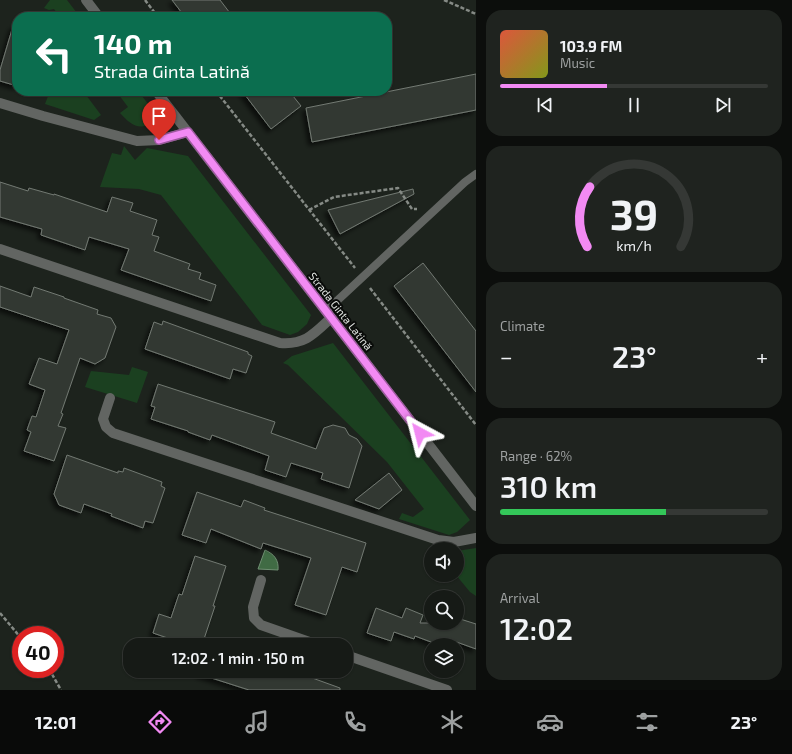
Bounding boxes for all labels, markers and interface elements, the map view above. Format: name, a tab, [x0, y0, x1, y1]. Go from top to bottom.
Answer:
text: 140 m	[94, 26, 172, 60]
icon: left	[28, 28, 80, 80]
text: 103.9 FM	[560, 37, 622, 55]
text: Music	[560, 55, 595, 71]
text: Strada Ginta Latină	[94, 60, 250, 82]
icon: previous	[534, 94, 556, 116]
icon: pause	[623, 94, 645, 116]
icon: next	[712, 94, 734, 116]
pin	[142, 99, 176, 140]
icon: arrive	[148, 105, 170, 127]
text: 39	[610, 188, 658, 238]
text: km/h	[616, 237, 652, 254]
street label: Strada Ginta Latină	[307, 269, 375, 353]
text: Climate	[500, 318, 545, 334]
text: 23°	[612, 338, 657, 374]
text: −	[500, 343, 513, 369]
text: +	[756, 343, 768, 369]
position arrow	[399, 412, 441, 454]
text: Range · 62%	[500, 448, 572, 464]
text: 310 km	[500, 468, 597, 504]
map controls	[424, 542, 464, 678]
button: sound	[424, 542, 464, 582]
button: search	[424, 590, 464, 630]
text: Arrival	[500, 590, 540, 606]
text: 12:02	[500, 610, 573, 646]
speed limit sign: 40	[12, 626, 64, 678]
button: layers	[424, 638, 464, 678]
text: 12:02 · 1 min · 150 m	[172, 649, 304, 667]
icon: directions	[146, 708, 174, 736]
icon: music	[243, 708, 271, 736]
icon: phone	[341, 708, 369, 736]
icon: climate	[438, 708, 466, 736]
icon: car	[536, 708, 564, 736]
icon: filters	[633, 708, 661, 736]
text: 12:01	[35, 711, 77, 733]
text: 23°	[730, 711, 757, 733]

